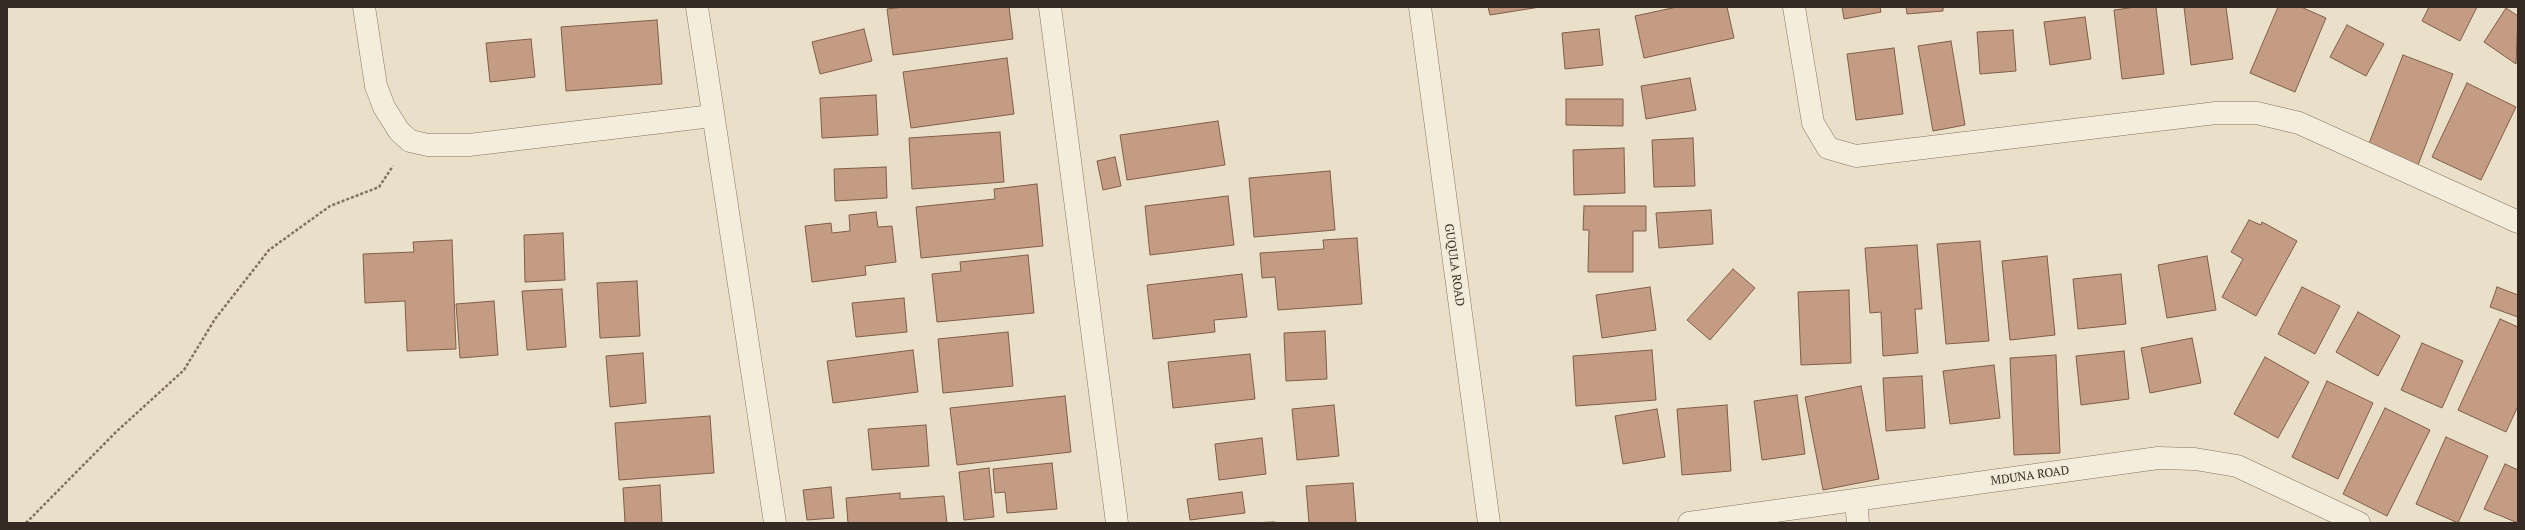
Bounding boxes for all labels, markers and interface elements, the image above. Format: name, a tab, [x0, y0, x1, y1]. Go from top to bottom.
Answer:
street label: GUQULA ROAD	[1441, 223, 1467, 307]
street label: MDUNA ROAD	[1990, 463, 2070, 489]

